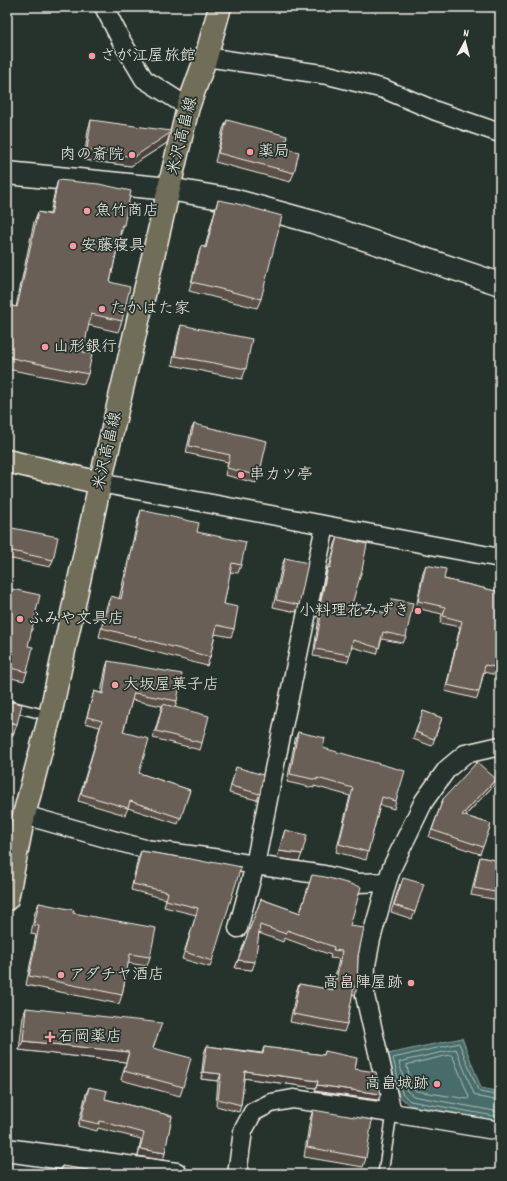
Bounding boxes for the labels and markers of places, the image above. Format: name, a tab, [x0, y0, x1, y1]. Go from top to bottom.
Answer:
place label: さが江屋旅館	[100, 45, 196, 68]
marker: さが江屋旅館	[87, 51, 97, 61]
place label: 薬局	[258, 141, 290, 164]
place label: 肉の斎院	[60, 144, 124, 167]
marker: 薬局	[245, 147, 255, 157]
marker: 肉の斎院	[127, 150, 137, 160]
place label: 魚竹商店	[95, 200, 159, 223]
marker: 魚竹商店	[82, 206, 92, 216]
place label: 安藤寝具	[81, 235, 145, 258]
marker: 安藤寝具	[68, 241, 78, 251]
place label: たかはた家	[110, 298, 190, 321]
marker: たかはた家	[97, 304, 107, 314]
place label: 山形銀行	[53, 336, 117, 359]
marker: 山形銀行	[40, 342, 50, 352]
place label: 串カツ亭	[249, 464, 313, 487]
marker: 串カツ亭	[236, 470, 246, 480]
place label: 小料理花みずき	[299, 600, 410, 623]
marker: 小料理花みずき	[413, 606, 423, 616]
place label: ふみや文具店	[28, 608, 124, 631]
marker: ふみや文具店	[15, 614, 25, 624]
place label: 大坂屋菓子店	[123, 674, 219, 697]
marker: 大坂屋菓子店	[110, 680, 120, 690]
place label: アダチヤ酒店	[69, 964, 164, 987]
marker: アダチヤ酒店	[56, 970, 66, 980]
place label: 高畠陣屋跡	[323, 972, 403, 995]
marker: 高畠陣屋跡	[406, 978, 416, 988]
place label: 石岡薬店	[58, 1026, 122, 1049]
marker: 石岡薬店	[45, 1032, 55, 1042]
place label: 高畠城跡	[365, 1073, 429, 1096]
marker: 高畠城跡	[432, 1079, 442, 1089]

